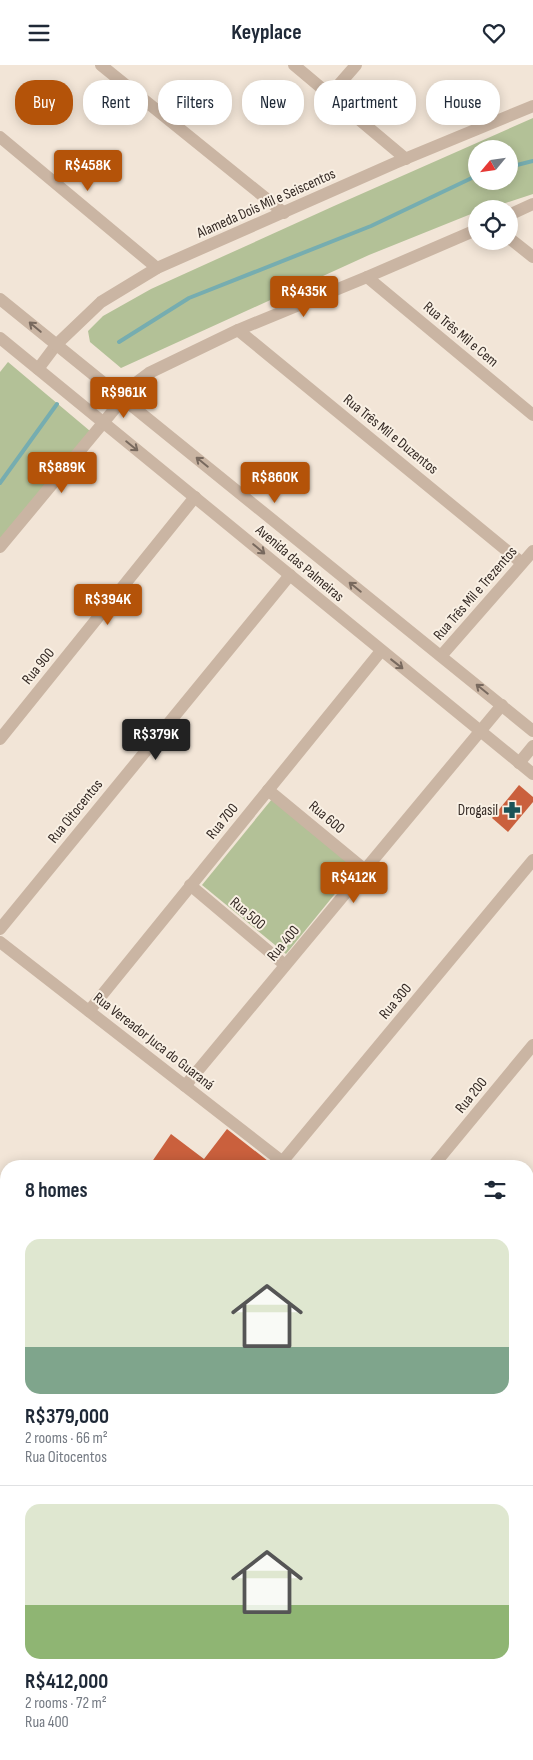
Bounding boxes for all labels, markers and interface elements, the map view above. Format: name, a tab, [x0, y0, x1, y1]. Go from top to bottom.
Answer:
icon: menu	[25, 19, 53, 47]
text: Keyplace	[231, 19, 302, 46]
icon: heart	[480, 19, 508, 47]
chip: Buy	[15, 80, 73, 125]
chip: Rent	[83, 80, 148, 125]
chip: Filters	[158, 80, 232, 125]
chip: New	[242, 80, 304, 125]
chip: Apartment	[314, 80, 416, 125]
chip: House	[426, 80, 500, 125]
north arrow	[468, 140, 518, 190]
map controls	[468, 140, 518, 250]
pin: R$458K	[47, 149, 129, 192]
text: R$458K	[65, 156, 111, 175]
street label: Alameda Dois Mil e Seiscentos	[193, 164, 339, 243]
button: locate	[468, 200, 518, 250]
pin: R$435K	[263, 275, 345, 318]
text: R$435K	[281, 282, 327, 301]
street label: Rua Três Mil e Cem	[419, 297, 502, 371]
one-way arrow	[28, 322, 41, 333]
pin: R$961K	[83, 377, 165, 419]
text: R$961K	[101, 383, 147, 402]
street label: Rua Três Mil e Duzentos	[339, 390, 442, 479]
one-way arrow	[126, 441, 139, 452]
pin: R$889K	[21, 451, 103, 494]
one-way arrow	[196, 457, 209, 468]
text: R$889K	[39, 458, 85, 477]
pin: R$860K	[234, 461, 316, 504]
text: R$860K	[252, 468, 298, 487]
street label: Avenida das Palmeiras	[251, 520, 348, 606]
street label: Rua Três Mil e Trezentos	[429, 542, 521, 644]
one-way arrow	[252, 543, 265, 555]
one-way arrow	[349, 581, 362, 592]
pin: R$394K	[67, 583, 149, 626]
text: R$394K	[85, 590, 131, 609]
street label: Rua 900	[18, 644, 59, 688]
one-way arrow	[390, 658, 403, 669]
one-way arrow	[476, 683, 489, 694]
pin: R$379K	[115, 719, 197, 761]
text: R$379K	[133, 725, 179, 744]
street label: Rua Oitocentos	[44, 775, 107, 847]
street label: Rua 600	[305, 797, 349, 838]
street label: Rua 700	[202, 800, 243, 843]
pharmacy icon: Drogasil	[502, 800, 522, 820]
place label: Drogasil	[458, 801, 498, 820]
pin: R$412K	[313, 861, 395, 904]
text: R$412K	[332, 868, 376, 887]
street label: Rua 500	[226, 893, 269, 934]
street label: Rua 400	[263, 922, 304, 965]
street label: Rua 300	[375, 979, 416, 1023]
street label: Rua Vereador Juca do Guaraná	[89, 988, 218, 1095]
street label: Rua 200	[451, 1073, 492, 1117]
icon: filters	[481, 1176, 509, 1204]
text: 8 homes	[25, 1178, 88, 1203]
icon: home	[222, 1271, 312, 1361]
text: R$379,000	[25, 1404, 109, 1429]
text: 2 rooms · 66 m²	[25, 1429, 108, 1448]
text: Rua Oitocentos	[25, 1448, 107, 1467]
icon: home	[222, 1537, 312, 1627]
text: R$412,000	[25, 1669, 108, 1694]
text: 2 rooms · 72 m²	[25, 1694, 107, 1713]
text: Rua 400	[25, 1713, 69, 1732]

